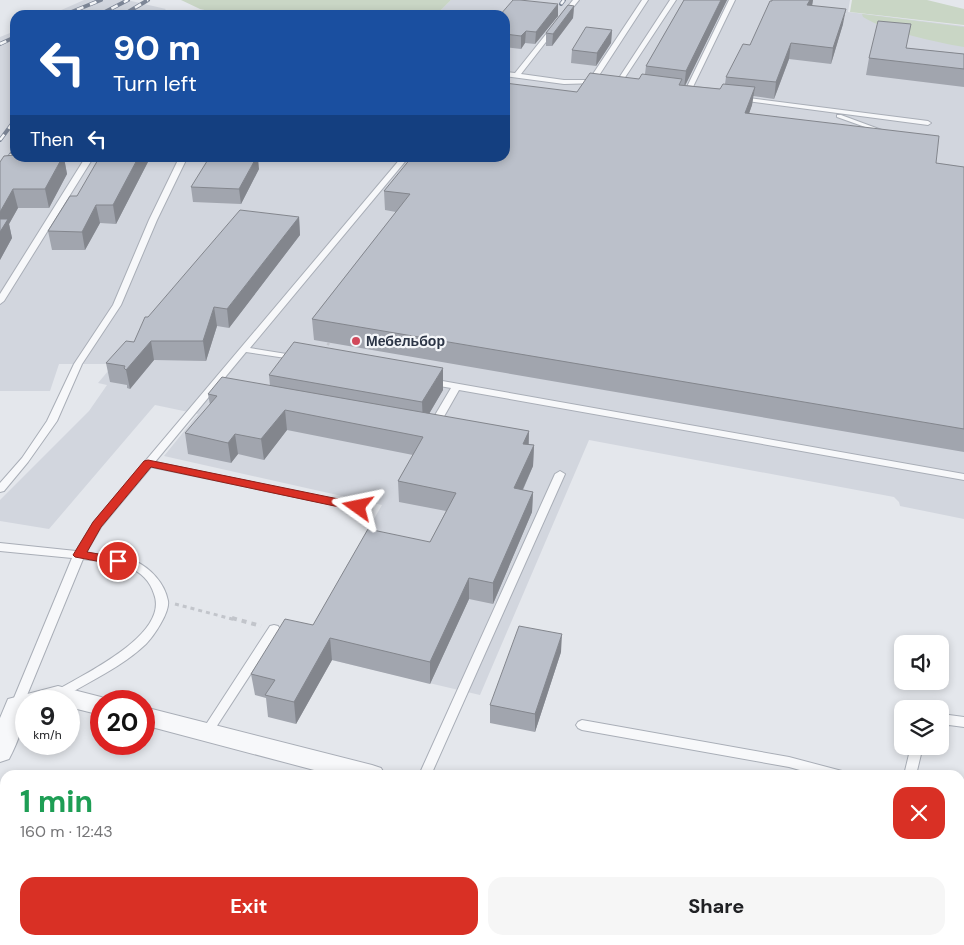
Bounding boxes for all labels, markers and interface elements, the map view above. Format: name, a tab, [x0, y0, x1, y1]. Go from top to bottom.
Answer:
text: 90 m	[113, 25, 201, 71]
icon: left	[30, 30, 95, 95]
text: Turn left	[113, 69, 197, 98]
icon: left	[83, 125, 111, 153]
text: Then	[30, 127, 73, 152]
place label: Мебельбор	[366, 332, 445, 350]
marker: Мебельбор	[350, 335, 362, 347]
position arrow	[331, 480, 383, 532]
pin	[97, 540, 139, 582]
icon: arrive	[104, 547, 132, 575]
map controls	[894, 635, 949, 755]
button: sound	[894, 635, 949, 690]
speed limit sign: 20	[90, 690, 155, 755]
text: 9	[40, 700, 55, 733]
button: layers	[894, 700, 949, 755]
text: km/h	[33, 727, 62, 743]
text: 1 min	[20, 782, 93, 821]
button: close	[893, 787, 945, 839]
text: 160 m · 12:43	[20, 821, 113, 842]
button: Exit	[20, 877, 478, 935]
button: Share	[488, 877, 945, 935]

